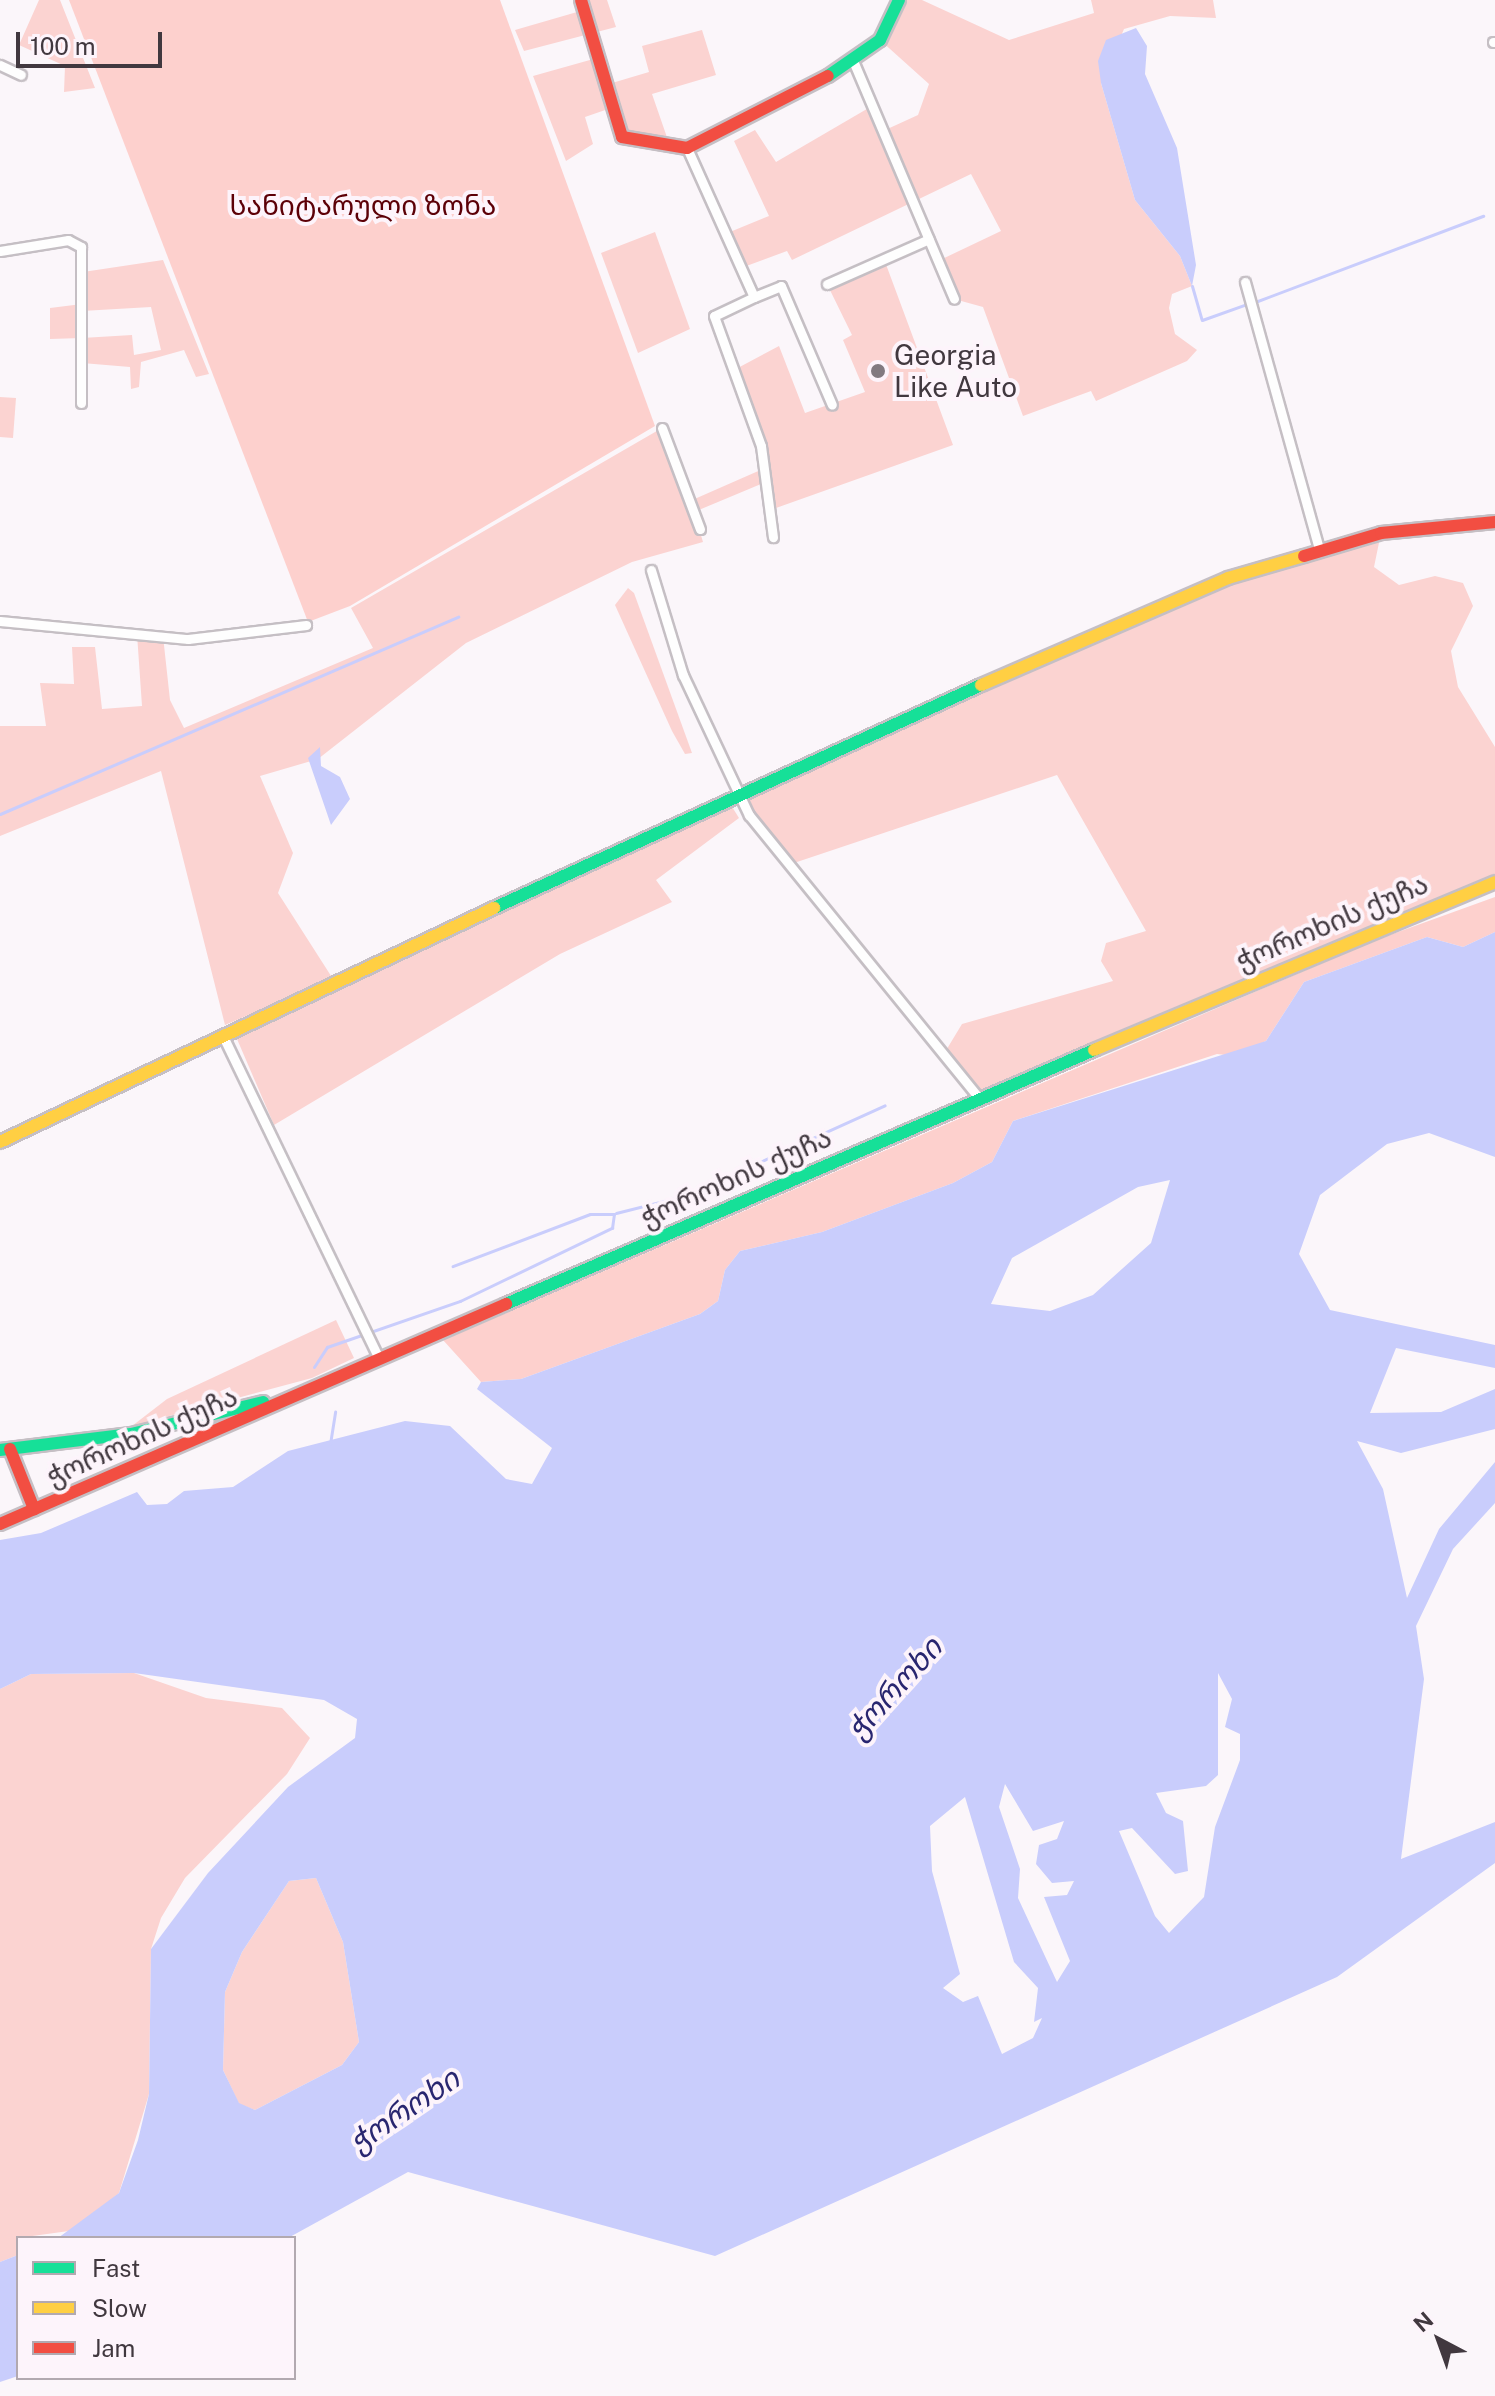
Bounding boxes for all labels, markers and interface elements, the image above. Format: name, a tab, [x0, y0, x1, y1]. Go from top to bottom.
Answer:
scale bar	[20, 16, 166, 66]
text: 100 m	[30, 32, 96, 60]
park label: სანიტარული ზონა	[230, 188, 496, 222]
place label: Georgia Like Auto	[894, 338, 1017, 404]
marker: Georgia Like Auto	[869, 362, 887, 380]
street label: ჭოროხის ქუჩა	[1231, 866, 1433, 978]
street label: ჭოროხის ქუჩა	[635, 1120, 837, 1234]
street label: ჭოროხის ქუჩა	[41, 1379, 243, 1493]
water label: ჭოროხი	[839, 1630, 949, 1746]
water label: ჭოროხი	[342, 2060, 466, 2160]
legend	[16, 2236, 296, 2380]
text: Fast	[92, 2254, 140, 2282]
text: Slow	[92, 2294, 147, 2322]
north arrow	[1399, 2300, 1479, 2380]
text: N	[1408, 2306, 1438, 2337]
text: Jam	[92, 2334, 135, 2362]

